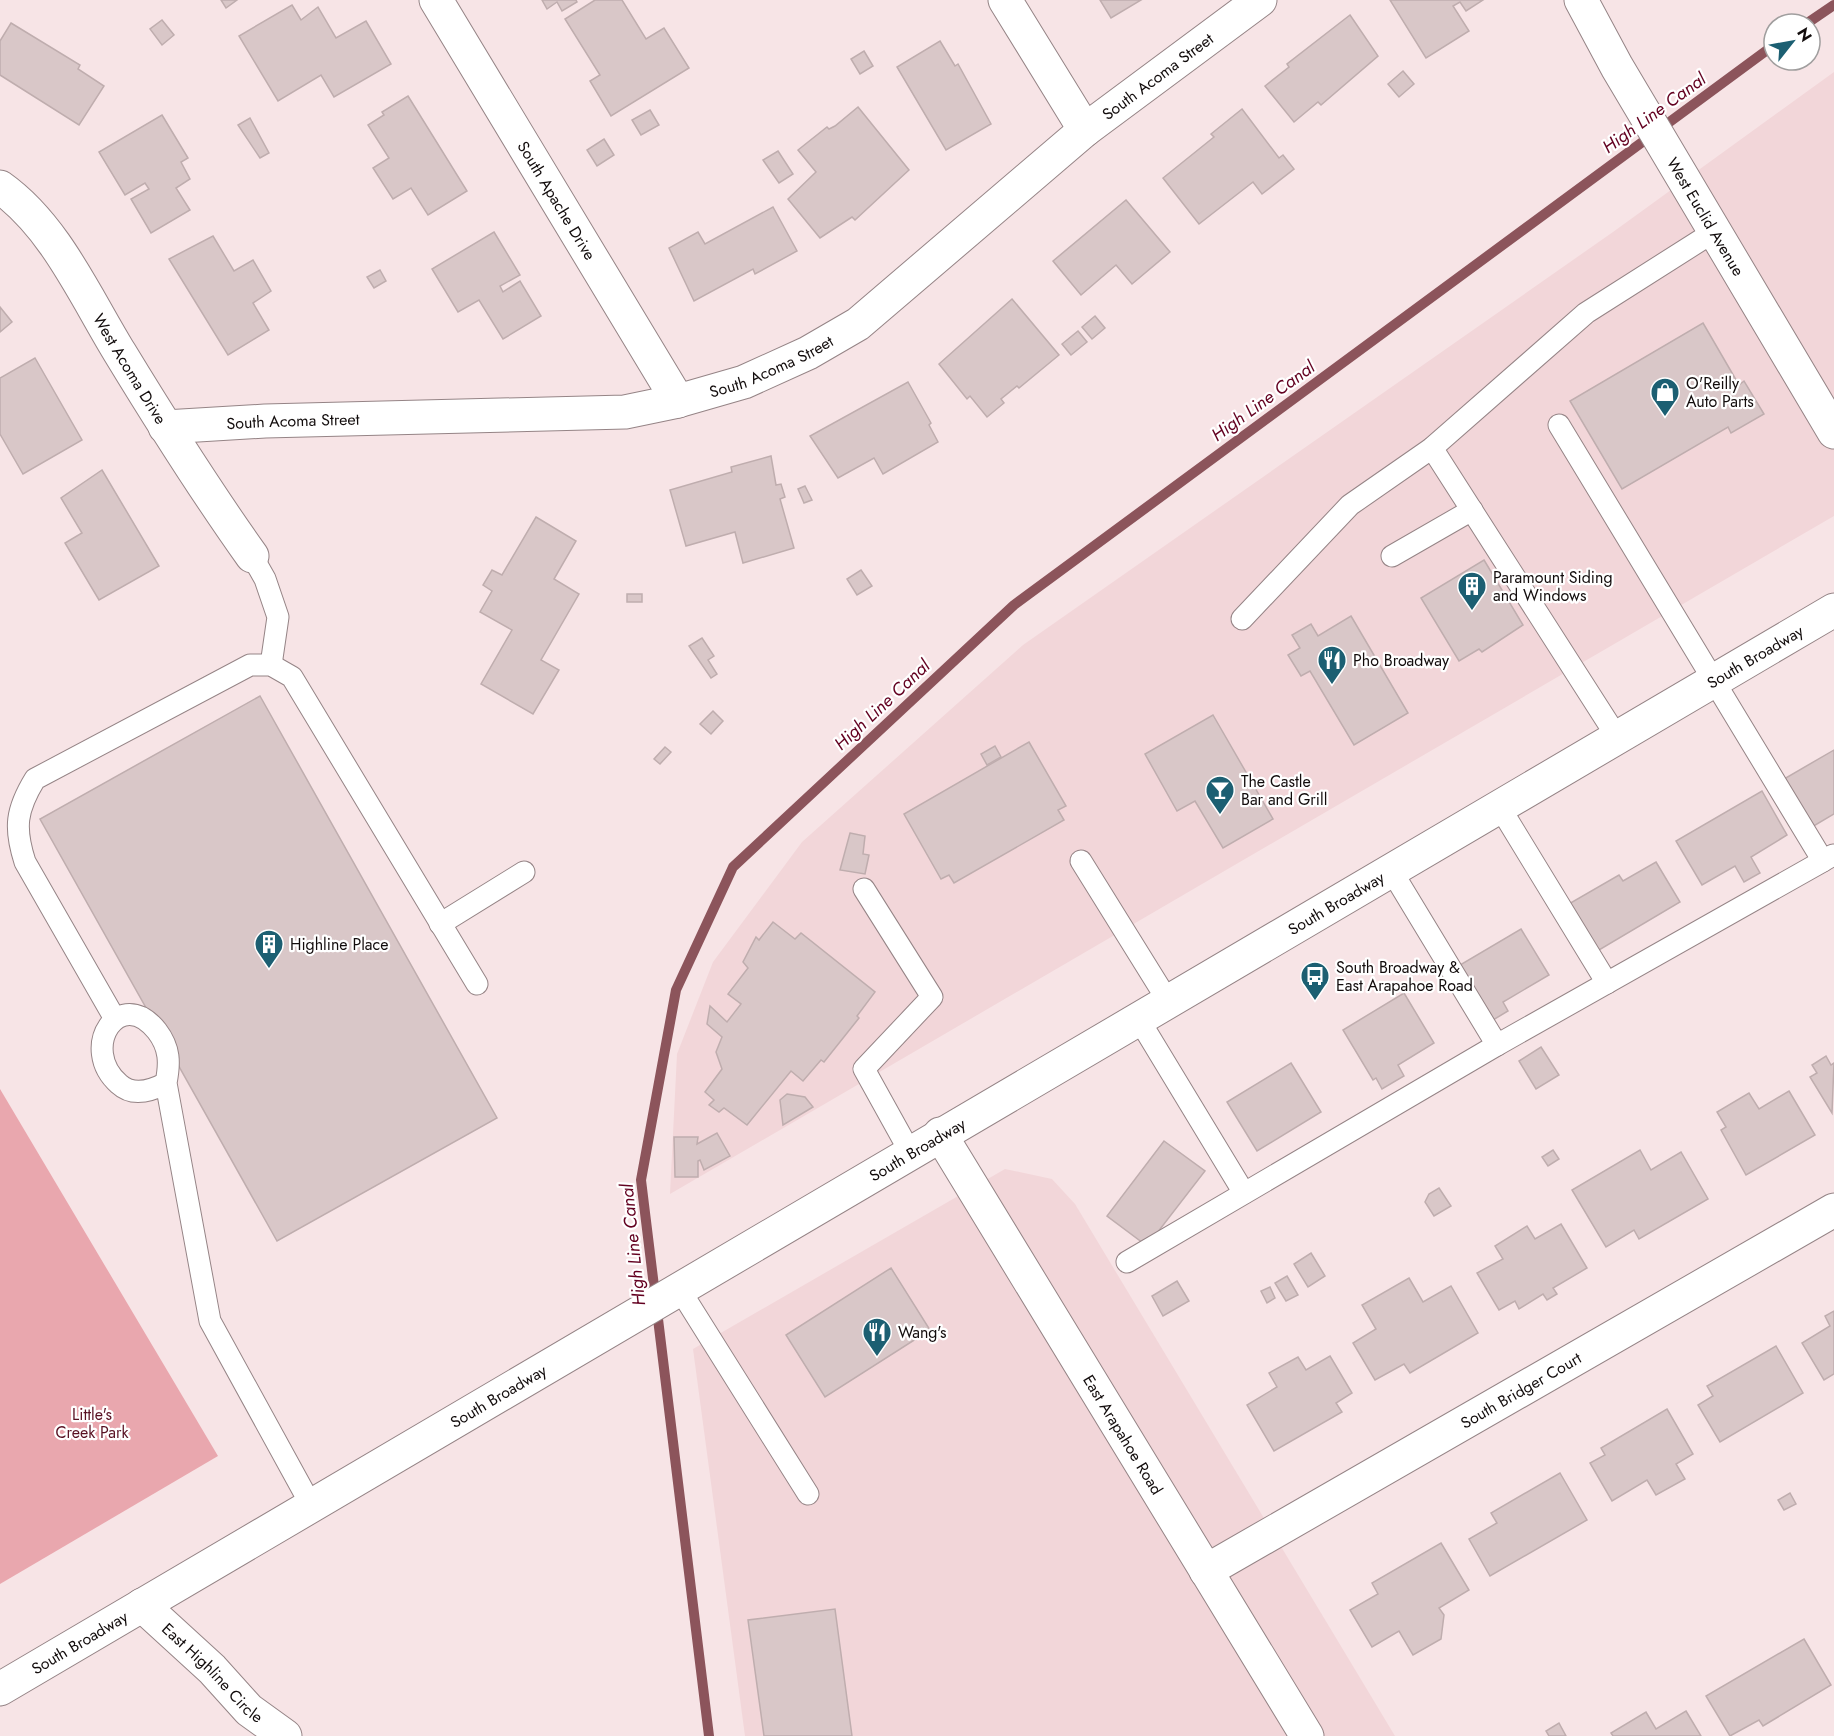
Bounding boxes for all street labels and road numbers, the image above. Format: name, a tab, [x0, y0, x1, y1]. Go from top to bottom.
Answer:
street label: South Acoma Street	[1097, 28, 1218, 126]
street label: South Apache Drive	[512, 137, 601, 264]
street label: West Euclid Avenue	[1661, 153, 1750, 280]
street label: West Acoma Drive	[87, 309, 172, 429]
street label: South Acoma Street	[707, 330, 838, 403]
street label: South Acoma Street	[226, 408, 360, 435]
street label: South Broadway	[1703, 619, 1808, 694]
street label: South Broadway	[1284, 866, 1390, 941]
street label: South Broadway	[865, 1112, 971, 1187]
street label: South Bridger Court	[1456, 1347, 1586, 1434]
street label: South Broadway	[446, 1358, 552, 1434]
street label: East Arapahoe Road	[1077, 1370, 1168, 1499]
street label: South Broadway	[27, 1605, 133, 1680]
street label: East Highline Circle	[157, 1618, 268, 1728]

